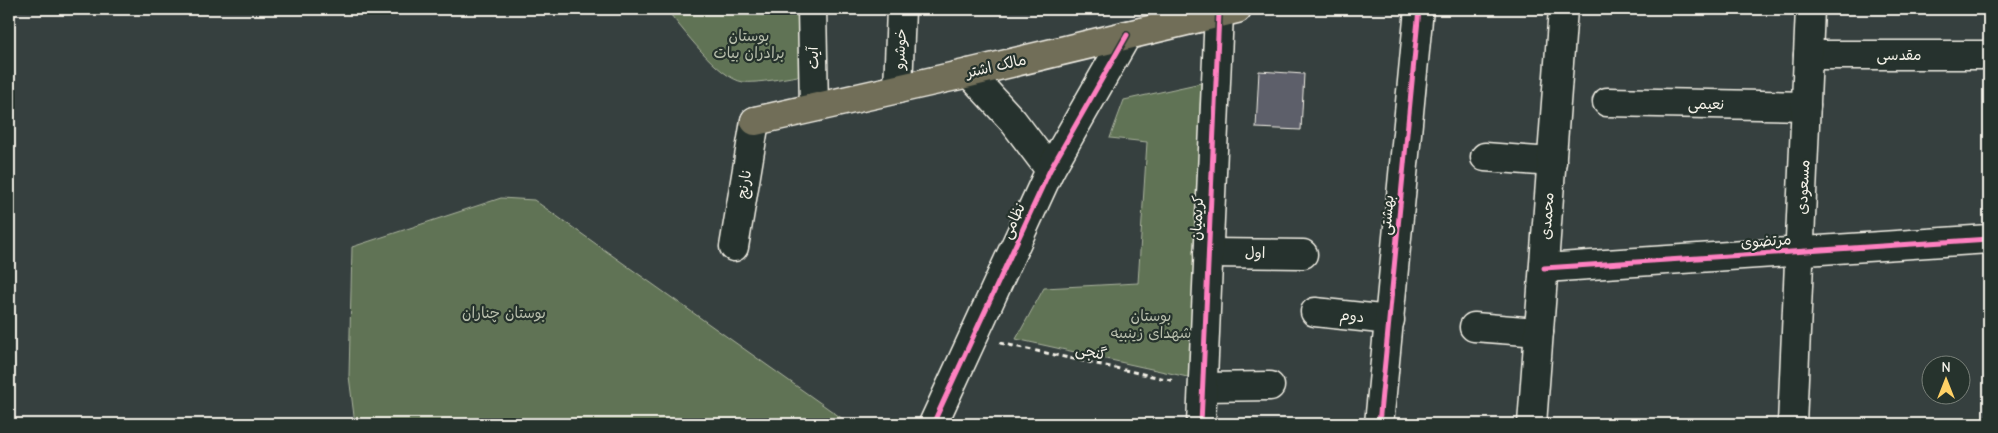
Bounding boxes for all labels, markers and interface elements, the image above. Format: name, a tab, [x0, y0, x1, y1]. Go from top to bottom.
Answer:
park label: بوستان برادران بیات	[713, 27, 785, 62]
street label: خوشرو	[890, 28, 910, 71]
street label: آیت	[804, 45, 822, 69]
street label: مقدسی	[1876, 46, 1922, 65]
street label: مالک اشتر	[962, 50, 1028, 82]
street label: نعیمی	[1688, 95, 1724, 114]
street label: مسعودی	[1793, 159, 1814, 215]
street label: نارنج	[733, 168, 756, 200]
street label: محمدی	[1536, 192, 1558, 240]
street label: بهشتی	[1376, 194, 1399, 236]
street label: کریمیان	[1187, 195, 1207, 241]
street label: نظامی	[997, 200, 1030, 242]
street label: مرتضوی	[1740, 230, 1792, 252]
street label: اول	[1245, 244, 1265, 262]
park label: بوستان چناران	[462, 304, 546, 323]
street label: دوم	[1339, 306, 1365, 329]
park label: بوستان شهدای زینبیه	[1111, 307, 1191, 342]
street label: گنجی	[1074, 340, 1108, 365]
north arrow	[1920, 356, 1970, 406]
text: N	[1941, 359, 1951, 376]

